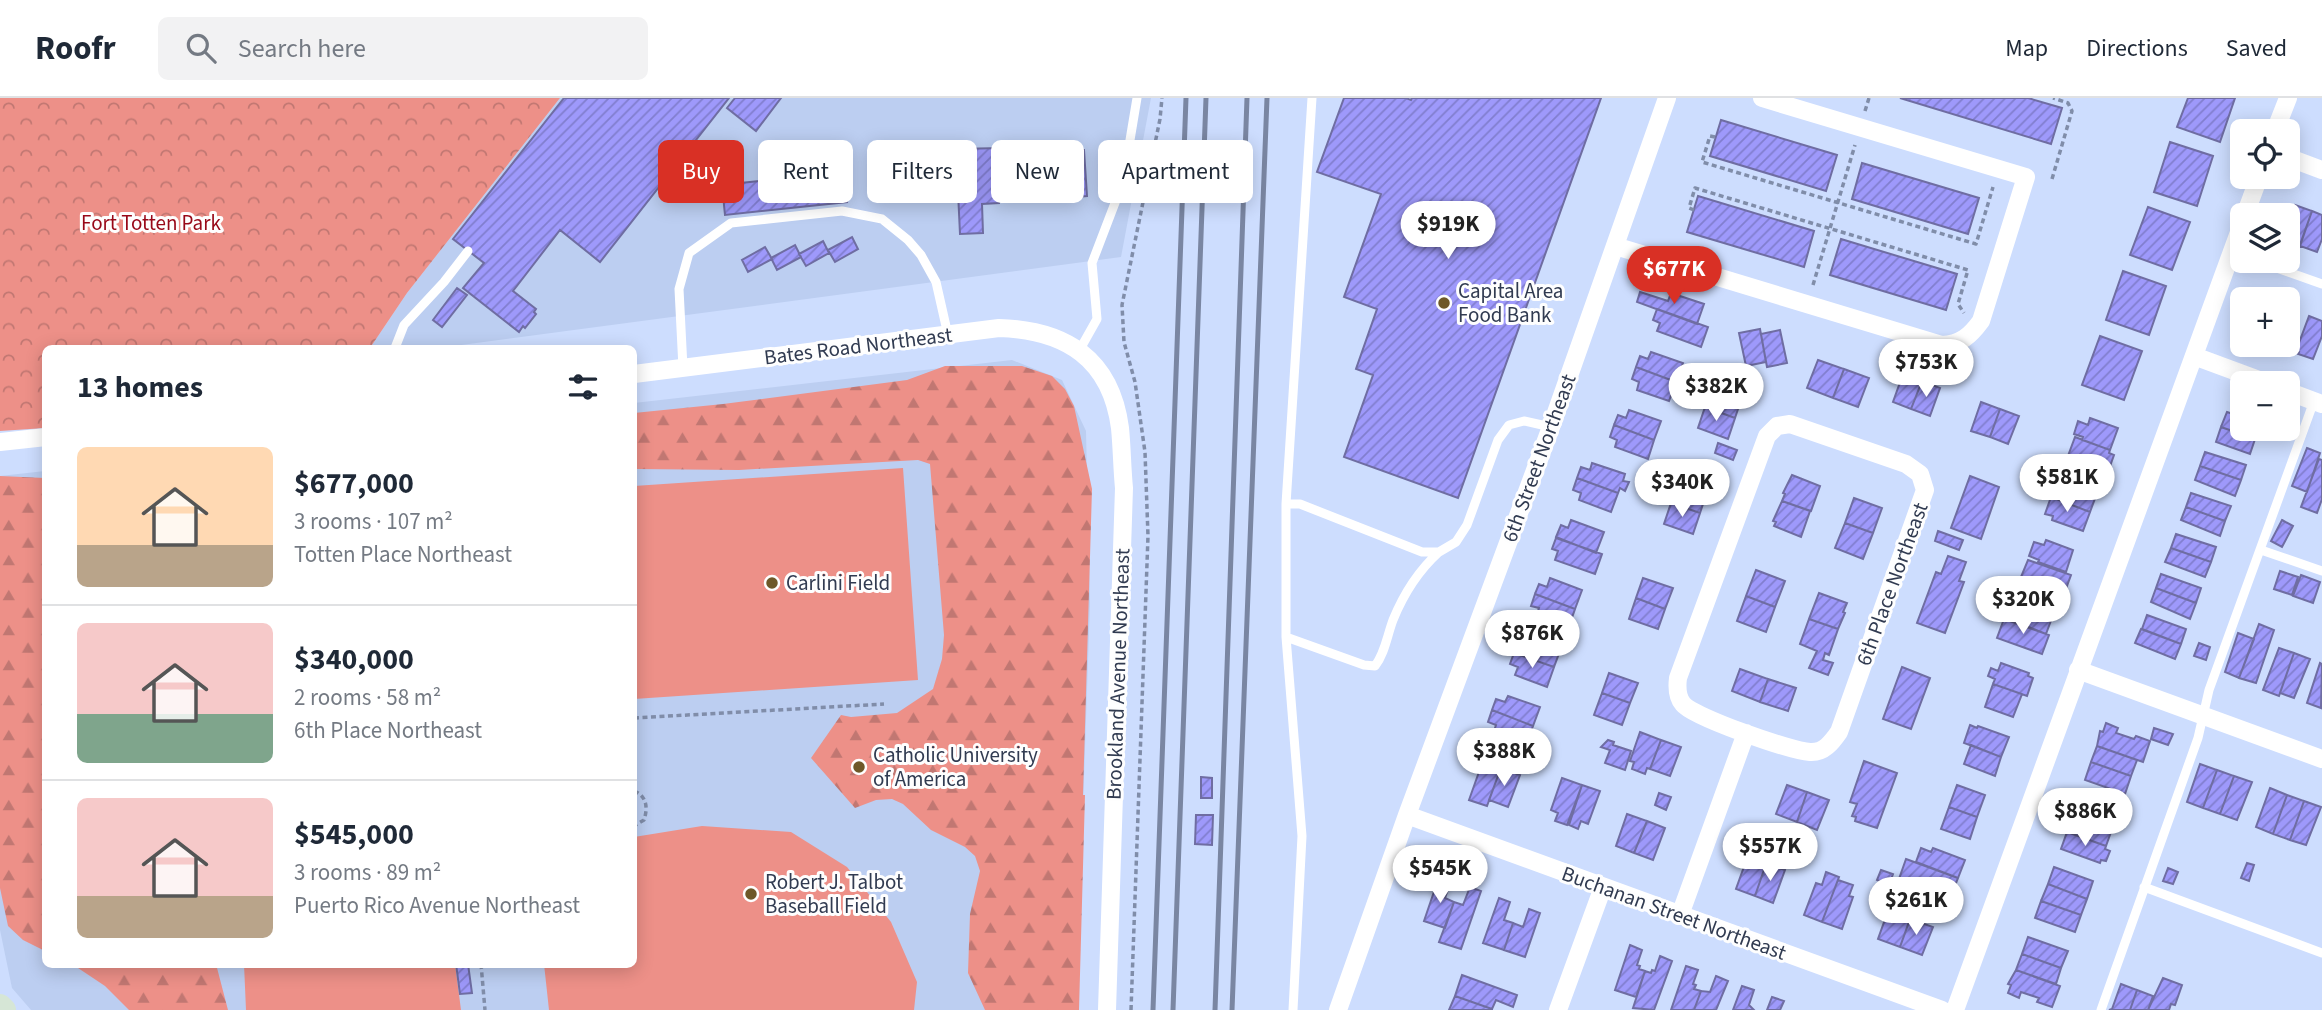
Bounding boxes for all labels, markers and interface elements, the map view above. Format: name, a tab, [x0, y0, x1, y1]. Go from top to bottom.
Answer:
search box	[158, 17, 648, 80]
text: Roofr	[35, 25, 116, 72]
icon: search	[182, 29, 220, 67]
text: Search here	[238, 30, 366, 67]
text: Map	[2005, 31, 2048, 66]
text: Directions	[2086, 31, 2188, 66]
text: Saved	[2226, 31, 2287, 66]
map controls	[2230, 119, 2300, 441]
button: locate	[2230, 119, 2300, 189]
chip: Buy	[658, 140, 744, 203]
chip: Rent	[758, 140, 853, 203]
chip: Filters	[867, 140, 977, 203]
chip: New	[991, 140, 1084, 203]
chip: Apartment	[1098, 140, 1253, 203]
pin: $919K	[1399, 202, 1497, 261]
button: layers	[2230, 203, 2300, 273]
text: $919K	[1417, 207, 1479, 240]
park label: Fort Totten Park	[81, 208, 221, 238]
pin: $677K	[1625, 246, 1723, 306]
text: $677K	[1643, 252, 1705, 285]
place label: Capital Area Food Bank	[1458, 276, 1563, 330]
button: +	[2230, 287, 2300, 357]
marker: Capital Area Food Bank	[1436, 295, 1452, 311]
street label: Bates Road Northeast	[762, 320, 954, 372]
pin: $753K	[1877, 340, 1975, 399]
text: $753K	[1895, 345, 1957, 378]
pin: $382K	[1667, 364, 1765, 423]
text: 13 homes	[77, 366, 203, 409]
icon: filters	[564, 368, 602, 406]
text: $382K	[1685, 369, 1747, 402]
street label: 6th Street Northeast	[1495, 370, 1583, 546]
button: −	[2230, 371, 2300, 441]
pin: $581K	[2018, 454, 2116, 514]
pin: $340K	[1633, 460, 1731, 519]
text: $581K	[2036, 460, 2098, 493]
text: $677,000	[294, 462, 414, 505]
text: $340K	[1651, 465, 1713, 498]
icon: home	[133, 475, 217, 559]
street label: 6th Place Northeast	[1849, 498, 1935, 670]
text: 3 rooms · 107 m²	[294, 505, 453, 538]
text: Totten Place Northeast	[294, 538, 512, 571]
street label: Brookland Avenue Northeast	[1099, 548, 1137, 800]
place label: Carlini Field	[786, 568, 890, 598]
marker: Carlini Field	[764, 575, 780, 591]
pin: $320K	[1974, 576, 2072, 636]
text: $320K	[1992, 582, 2054, 615]
pin: $876K	[1483, 610, 1581, 670]
text: $876K	[1501, 616, 1563, 649]
text: $340,000	[294, 638, 414, 681]
icon: home	[133, 651, 217, 735]
text: 2 rooms · 58 m²	[294, 681, 441, 714]
text: 6th Place Northeast	[294, 714, 482, 747]
pin: $388K	[1455, 728, 1553, 788]
text: $388K	[1473, 734, 1535, 767]
place label: Catholic University of America	[873, 740, 1038, 794]
marker: Catholic University of America	[851, 759, 867, 775]
pin: $886K	[2036, 788, 2134, 848]
text: $886K	[2054, 794, 2116, 827]
text: $545,000	[294, 813, 414, 856]
pin: $557K	[1721, 824, 1819, 883]
icon: home	[133, 826, 217, 910]
text: $557K	[1739, 829, 1801, 862]
pin: $545K	[1391, 846, 1489, 905]
text: $545K	[1409, 851, 1471, 884]
text: 3 rooms · 89 m²	[294, 856, 441, 889]
street label: Buchanan Street Northeast	[1558, 858, 1790, 968]
place label: Robert J. Talbot Baseball Field	[765, 867, 903, 921]
pin: $261K	[1867, 878, 1965, 937]
text: $261K	[1885, 883, 1947, 916]
marker: Robert J. Talbot Baseball Field	[743, 886, 759, 902]
text: Puerto Rico Avenue Northeast	[294, 889, 580, 922]

